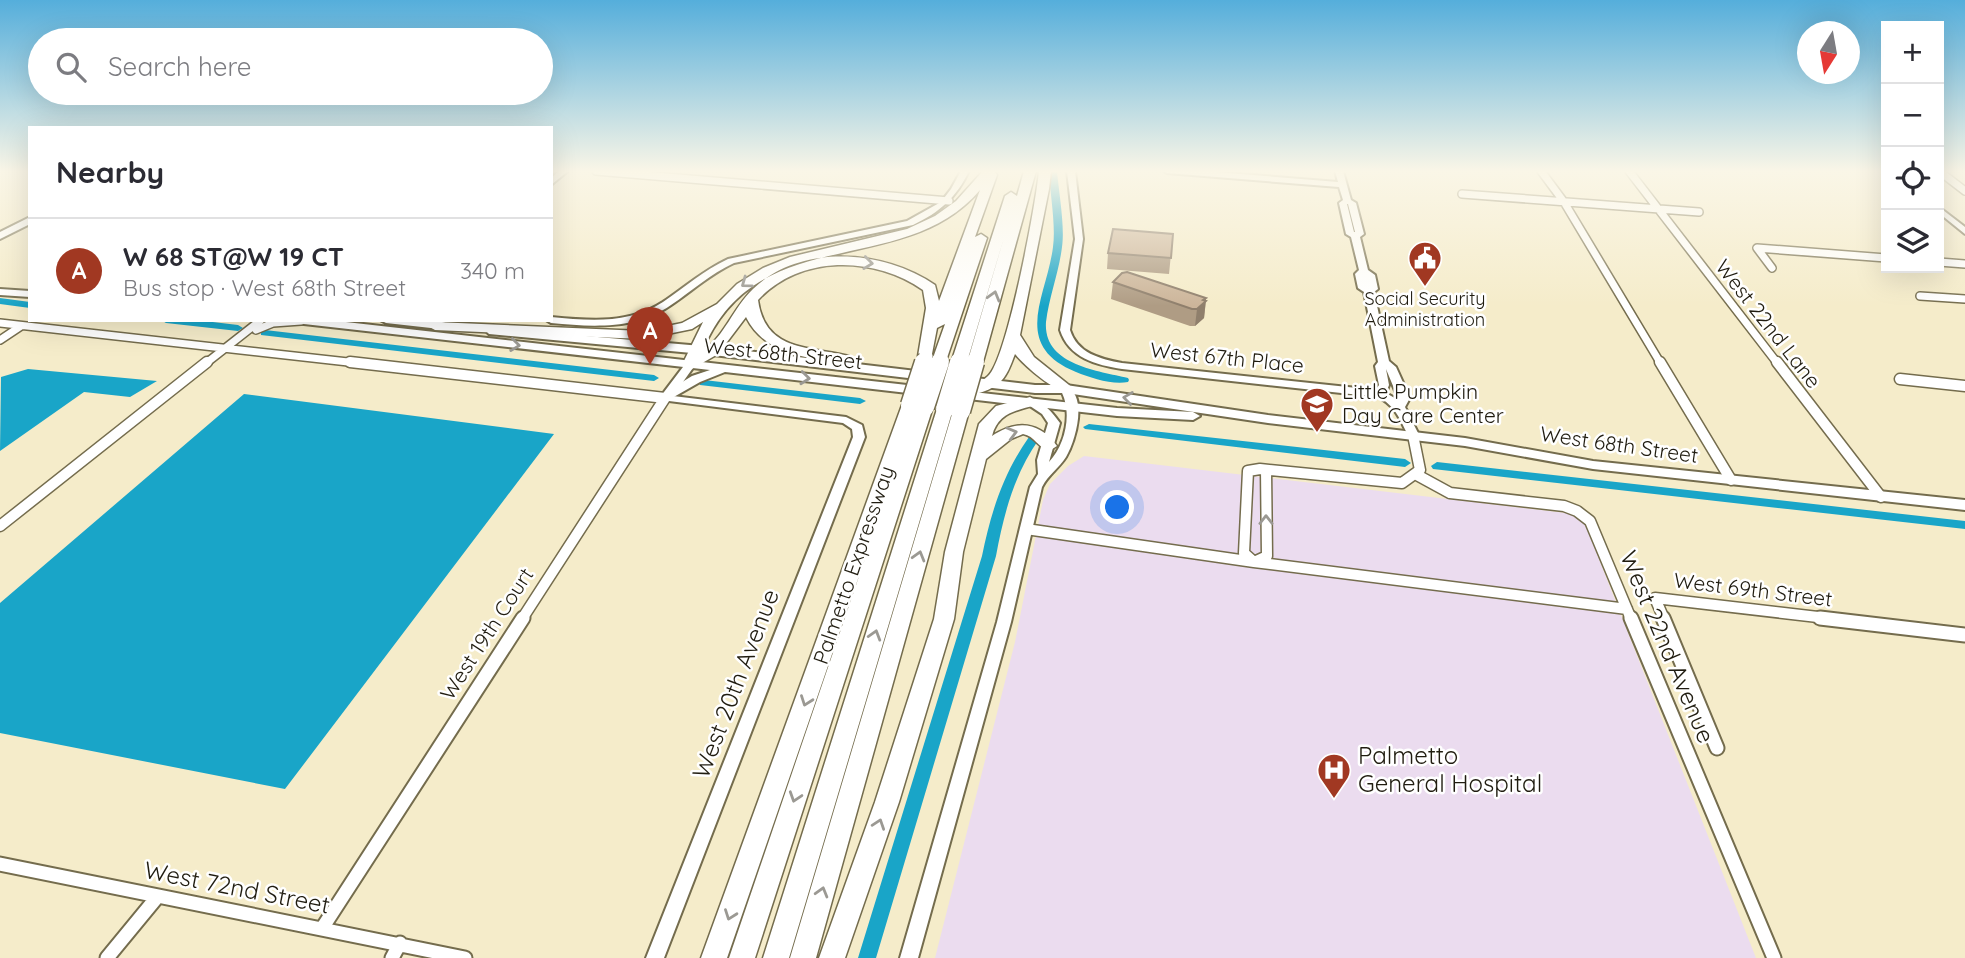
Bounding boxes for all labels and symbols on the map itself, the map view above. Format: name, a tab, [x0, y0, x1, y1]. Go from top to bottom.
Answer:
north arrow	[1797, 21, 1860, 84]
public building icon: Social Security Administration	[1406, 239, 1444, 288]
street label: West 22nd Lane	[1710, 254, 1827, 393]
one-way arrow	[863, 255, 874, 270]
one-way arrow	[741, 275, 754, 287]
place label: Social Security Administration	[1364, 287, 1486, 331]
one-way arrow	[986, 290, 1001, 302]
pin: A	[627, 307, 673, 365]
street label: West 68th Street	[703, 332, 864, 374]
street label: West 67th Place	[1149, 336, 1305, 378]
one-way arrow	[509, 338, 520, 353]
one-way arrow	[799, 370, 811, 385]
place label: Little Pumpkin Day Care Center	[1342, 378, 1504, 428]
school or university icon: Little Pumpkin Day Care Center	[1298, 385, 1336, 434]
one-way arrow	[1122, 391, 1134, 406]
street label: West 68th Street	[1538, 420, 1700, 468]
one-way arrow	[1005, 427, 1017, 441]
street label: Palmetto Expressway	[807, 462, 899, 667]
your location	[1100, 490, 1134, 524]
one-way arrow	[1258, 514, 1274, 525]
street label: West 22nd Avenue	[1614, 546, 1722, 747]
one-way arrow	[911, 550, 926, 562]
street label: West 19th Court	[434, 562, 539, 704]
street label: West 69th Street	[1672, 566, 1834, 612]
street label: West 20th Avenue	[685, 585, 785, 783]
one-way arrow	[867, 629, 882, 641]
one-way arrow	[800, 694, 814, 706]
place label: Palmetto General Hospital	[1358, 740, 1542, 798]
hospital icon: Palmetto General Hospital	[1315, 751, 1353, 800]
one-way arrow	[789, 791, 804, 803]
one-way arrow	[871, 819, 885, 831]
street label: West 72nd Street	[142, 854, 333, 920]
one-way arrow	[814, 887, 828, 899]
one-way arrow	[724, 909, 738, 921]

